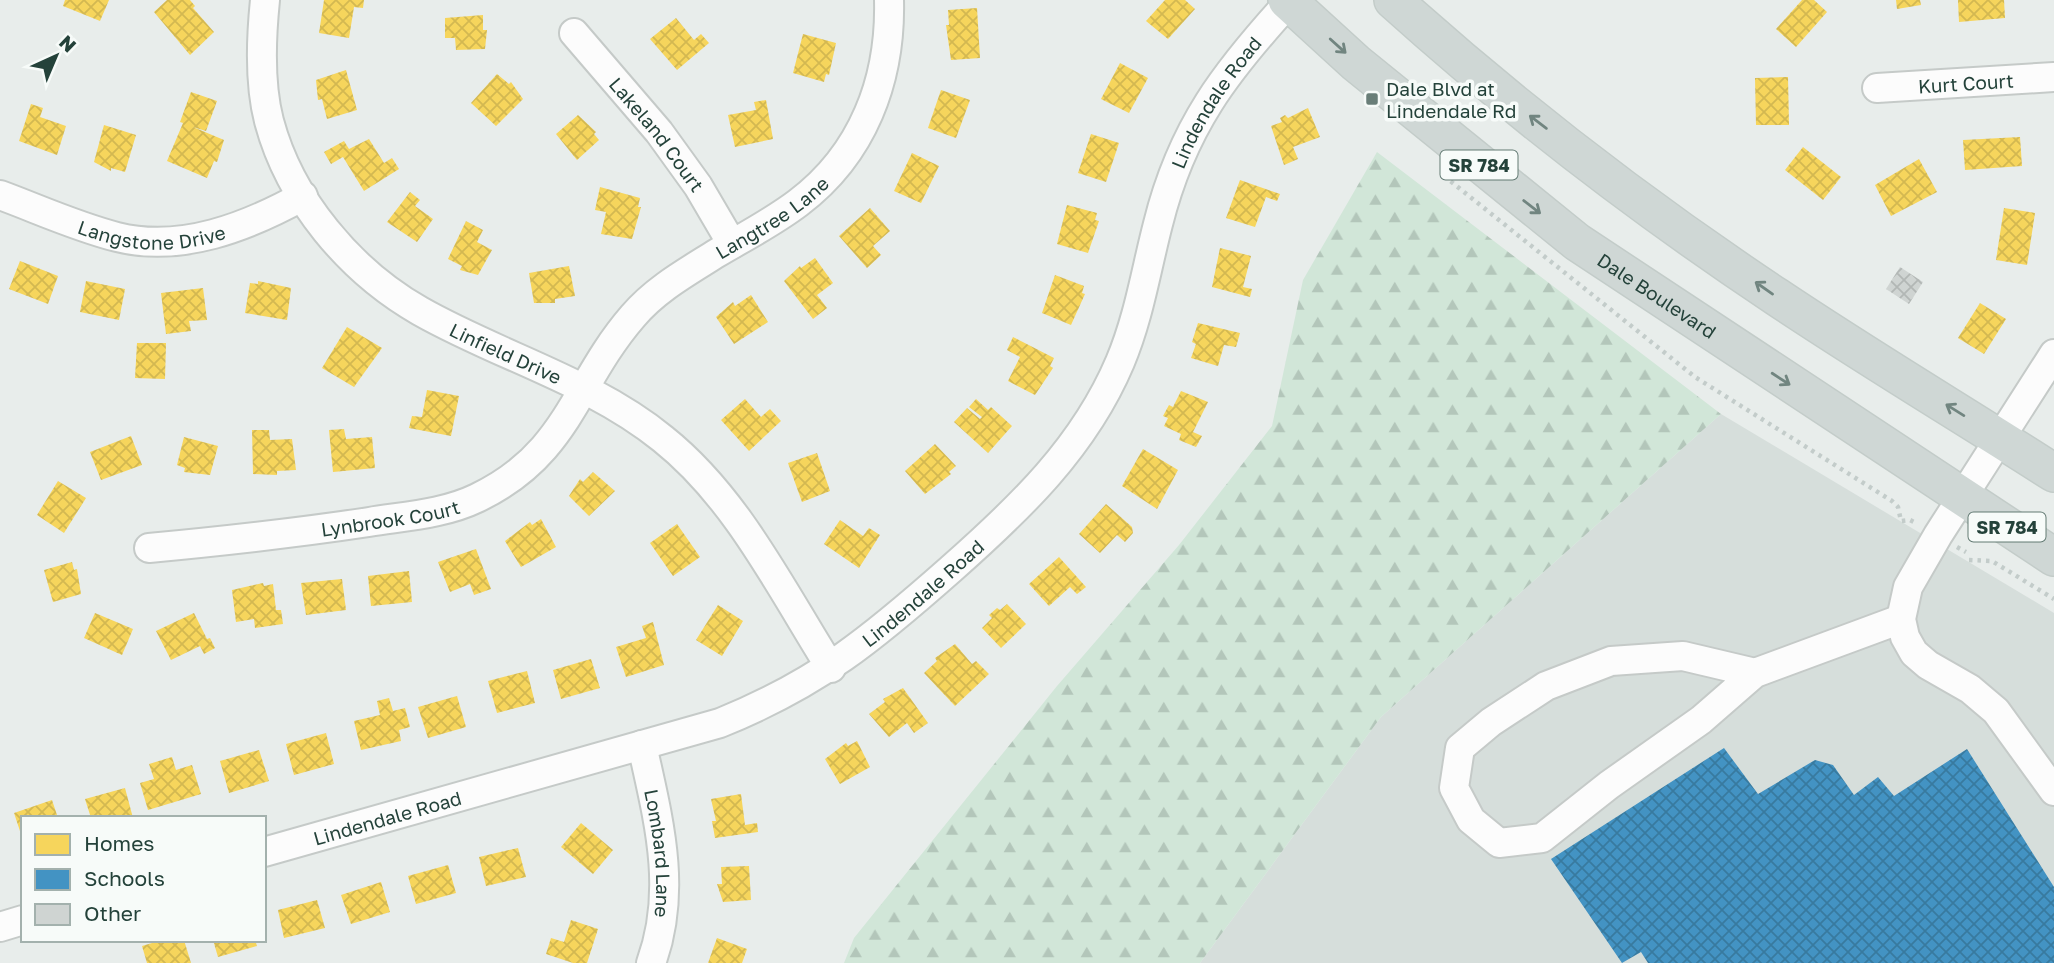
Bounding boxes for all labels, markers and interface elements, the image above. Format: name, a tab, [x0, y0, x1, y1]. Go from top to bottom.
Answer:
north arrow	[21, 21, 91, 91]
text: N	[55, 30, 81, 57]
street label: Lindendale Road	[1165, 31, 1266, 172]
one-way arrow	[1329, 38, 1347, 54]
street label: Kurt Court	[1917, 68, 2014, 97]
street label: Lakeland Court	[605, 72, 709, 196]
place label: Dale Blvd at Lindendale Rd	[1386, 77, 1517, 122]
marker: Dale Blvd at Lindendale Rd	[1364, 91, 1380, 107]
one-way arrow	[1530, 115, 1548, 130]
road number: SR 784	[1440, 150, 1518, 180]
street label: Langtree Lane	[711, 171, 833, 263]
one-way arrow	[1522, 199, 1541, 214]
street label: Langstone Drive	[75, 214, 228, 253]
street label: Dale Boulevard	[1593, 247, 1721, 343]
one-way arrow	[1755, 280, 1774, 295]
street label: Linfield Drive	[446, 317, 566, 388]
one-way arrow	[1770, 372, 1790, 386]
one-way arrow	[1946, 403, 1965, 418]
street label: Lynbrook Court	[319, 494, 462, 540]
road number: SR 784	[1968, 512, 2046, 542]
street label: Lindendale Road	[857, 534, 988, 651]
street label: Lindendale Road	[311, 785, 464, 849]
street label: Lombard Lane	[641, 787, 676, 919]
legend	[21, 816, 266, 942]
text: Homes	[84, 830, 154, 856]
text: Schools	[84, 865, 165, 891]
text: Other	[84, 900, 141, 926]

